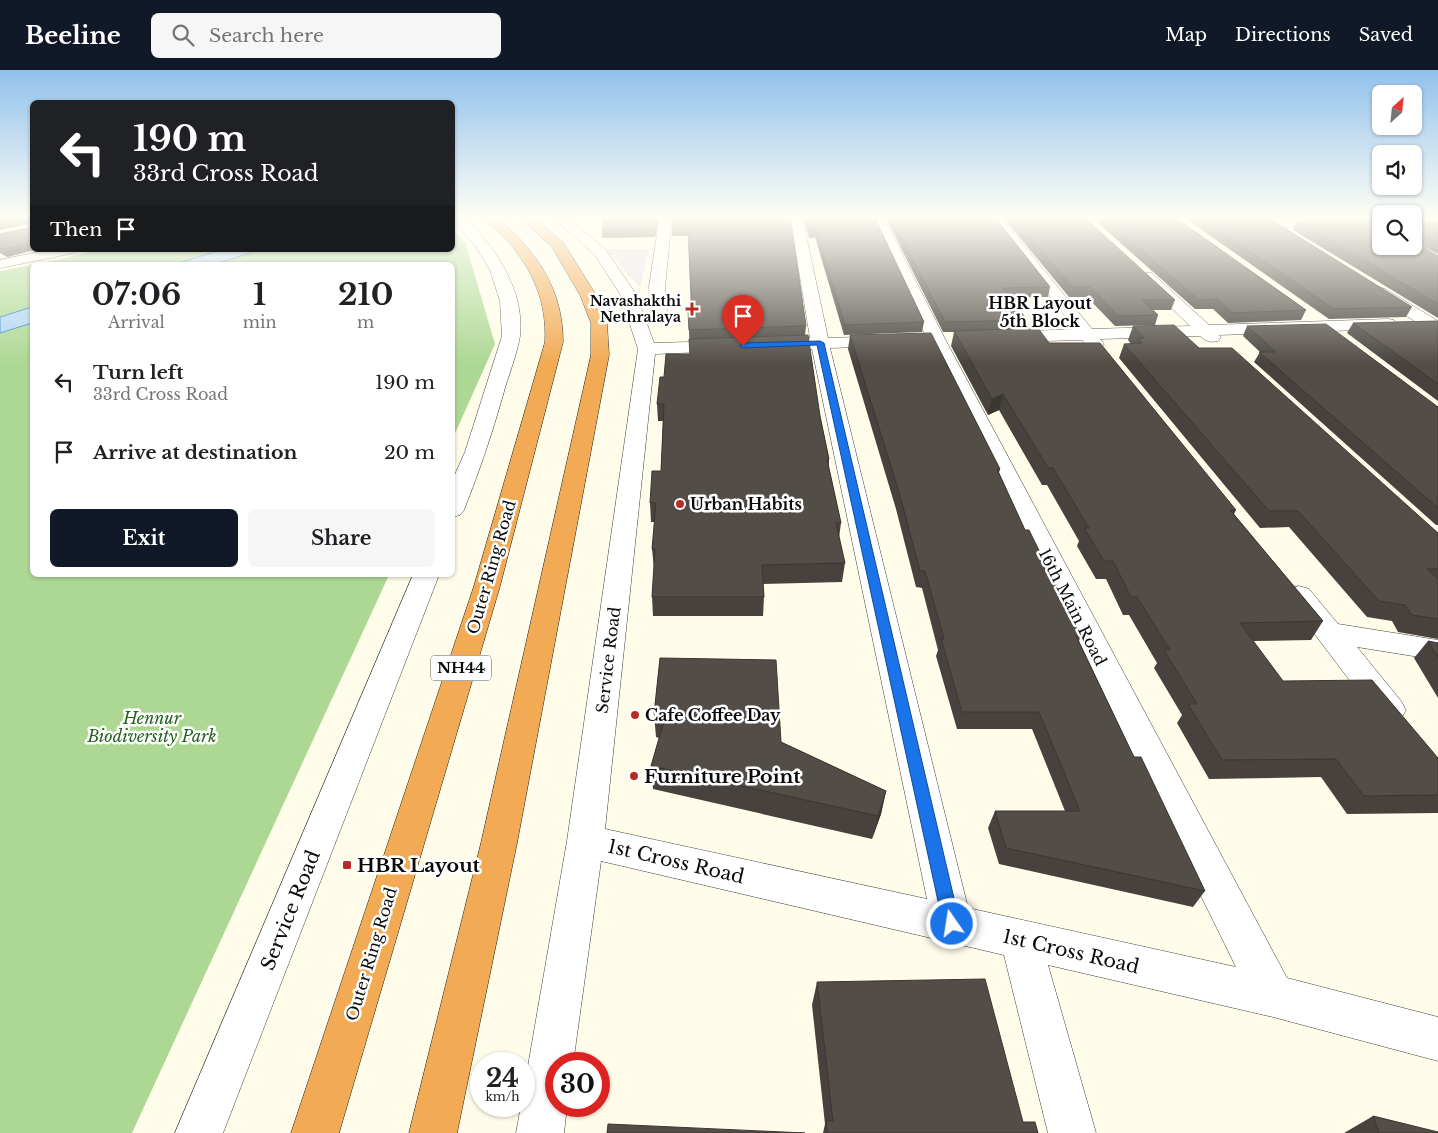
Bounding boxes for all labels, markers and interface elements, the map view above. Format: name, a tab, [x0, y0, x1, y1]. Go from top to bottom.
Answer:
search box	[151, 13, 501, 58]
text: Beeline	[25, 21, 121, 50]
icon: search	[169, 21, 197, 49]
text: Search here	[209, 24, 324, 47]
text: Map	[1165, 24, 1207, 46]
text: Directions	[1235, 24, 1331, 46]
text: Saved	[1359, 24, 1413, 46]
north arrow	[1372, 85, 1422, 135]
map controls	[1372, 85, 1422, 255]
text: 190 m	[133, 117, 246, 160]
icon: left	[50, 120, 115, 185]
button: sound	[1372, 145, 1422, 195]
text: 33rd Cross Road	[133, 160, 319, 187]
button: search	[1372, 205, 1422, 255]
icon: arrive	[112, 215, 140, 243]
text: Then	[50, 218, 102, 241]
text: 07:06	[92, 276, 181, 313]
text: 1	[253, 276, 266, 313]
text: 210	[338, 276, 393, 313]
place label: Navashakthi Nethralaya	[590, 292, 681, 326]
district label: HBR Layout 5th Block	[988, 293, 1093, 331]
pin	[722, 295, 764, 346]
marker: Navashakthi Nethralaya	[685, 302, 699, 316]
icon: arrive	[729, 302, 757, 330]
text: Arrival	[108, 312, 165, 332]
text: min	[243, 312, 276, 332]
text: m	[357, 312, 374, 332]
text: Turn left	[93, 361, 184, 384]
icon: left	[50, 368, 78, 396]
text: 190 m	[375, 371, 435, 394]
text: 33rd Cross Road	[93, 384, 228, 404]
icon: arrive	[50, 438, 78, 466]
text: Arrive at destination	[93, 441, 297, 464]
text: 20 m	[384, 441, 435, 464]
place label: Urban Habits	[690, 494, 802, 514]
street label: Outer Ring Road	[462, 497, 520, 636]
marker: Urban Habits	[674, 498, 686, 510]
button: Exit	[50, 509, 238, 567]
button: Share	[248, 509, 435, 567]
street label: 16th Main Road	[1035, 545, 1111, 669]
street label: Service Road	[592, 605, 624, 714]
road number: NH44	[431, 656, 491, 680]
place label: Cafe Coffee Day	[645, 705, 781, 725]
park label: Hennur Biodiversity Park	[86, 708, 217, 746]
marker: Cafe Coffee Day	[629, 709, 641, 721]
place label: Furniture Point	[644, 765, 801, 788]
marker: Furniture Point	[628, 770, 640, 782]
street label: 1st Cross Road	[605, 835, 747, 888]
street label: Service Road	[256, 847, 325, 974]
place label: HBR Layout	[357, 854, 481, 877]
marker: HBR Layout	[341, 859, 353, 871]
street label: Outer Ring Road	[341, 885, 401, 1023]
position arrow	[925, 897, 977, 949]
street label: 1st Cross Road	[1000, 925, 1142, 978]
speed limit sign: 30	[545, 1052, 610, 1117]
text: 24	[486, 1063, 519, 1094]
text: km/h	[485, 1089, 520, 1104]

